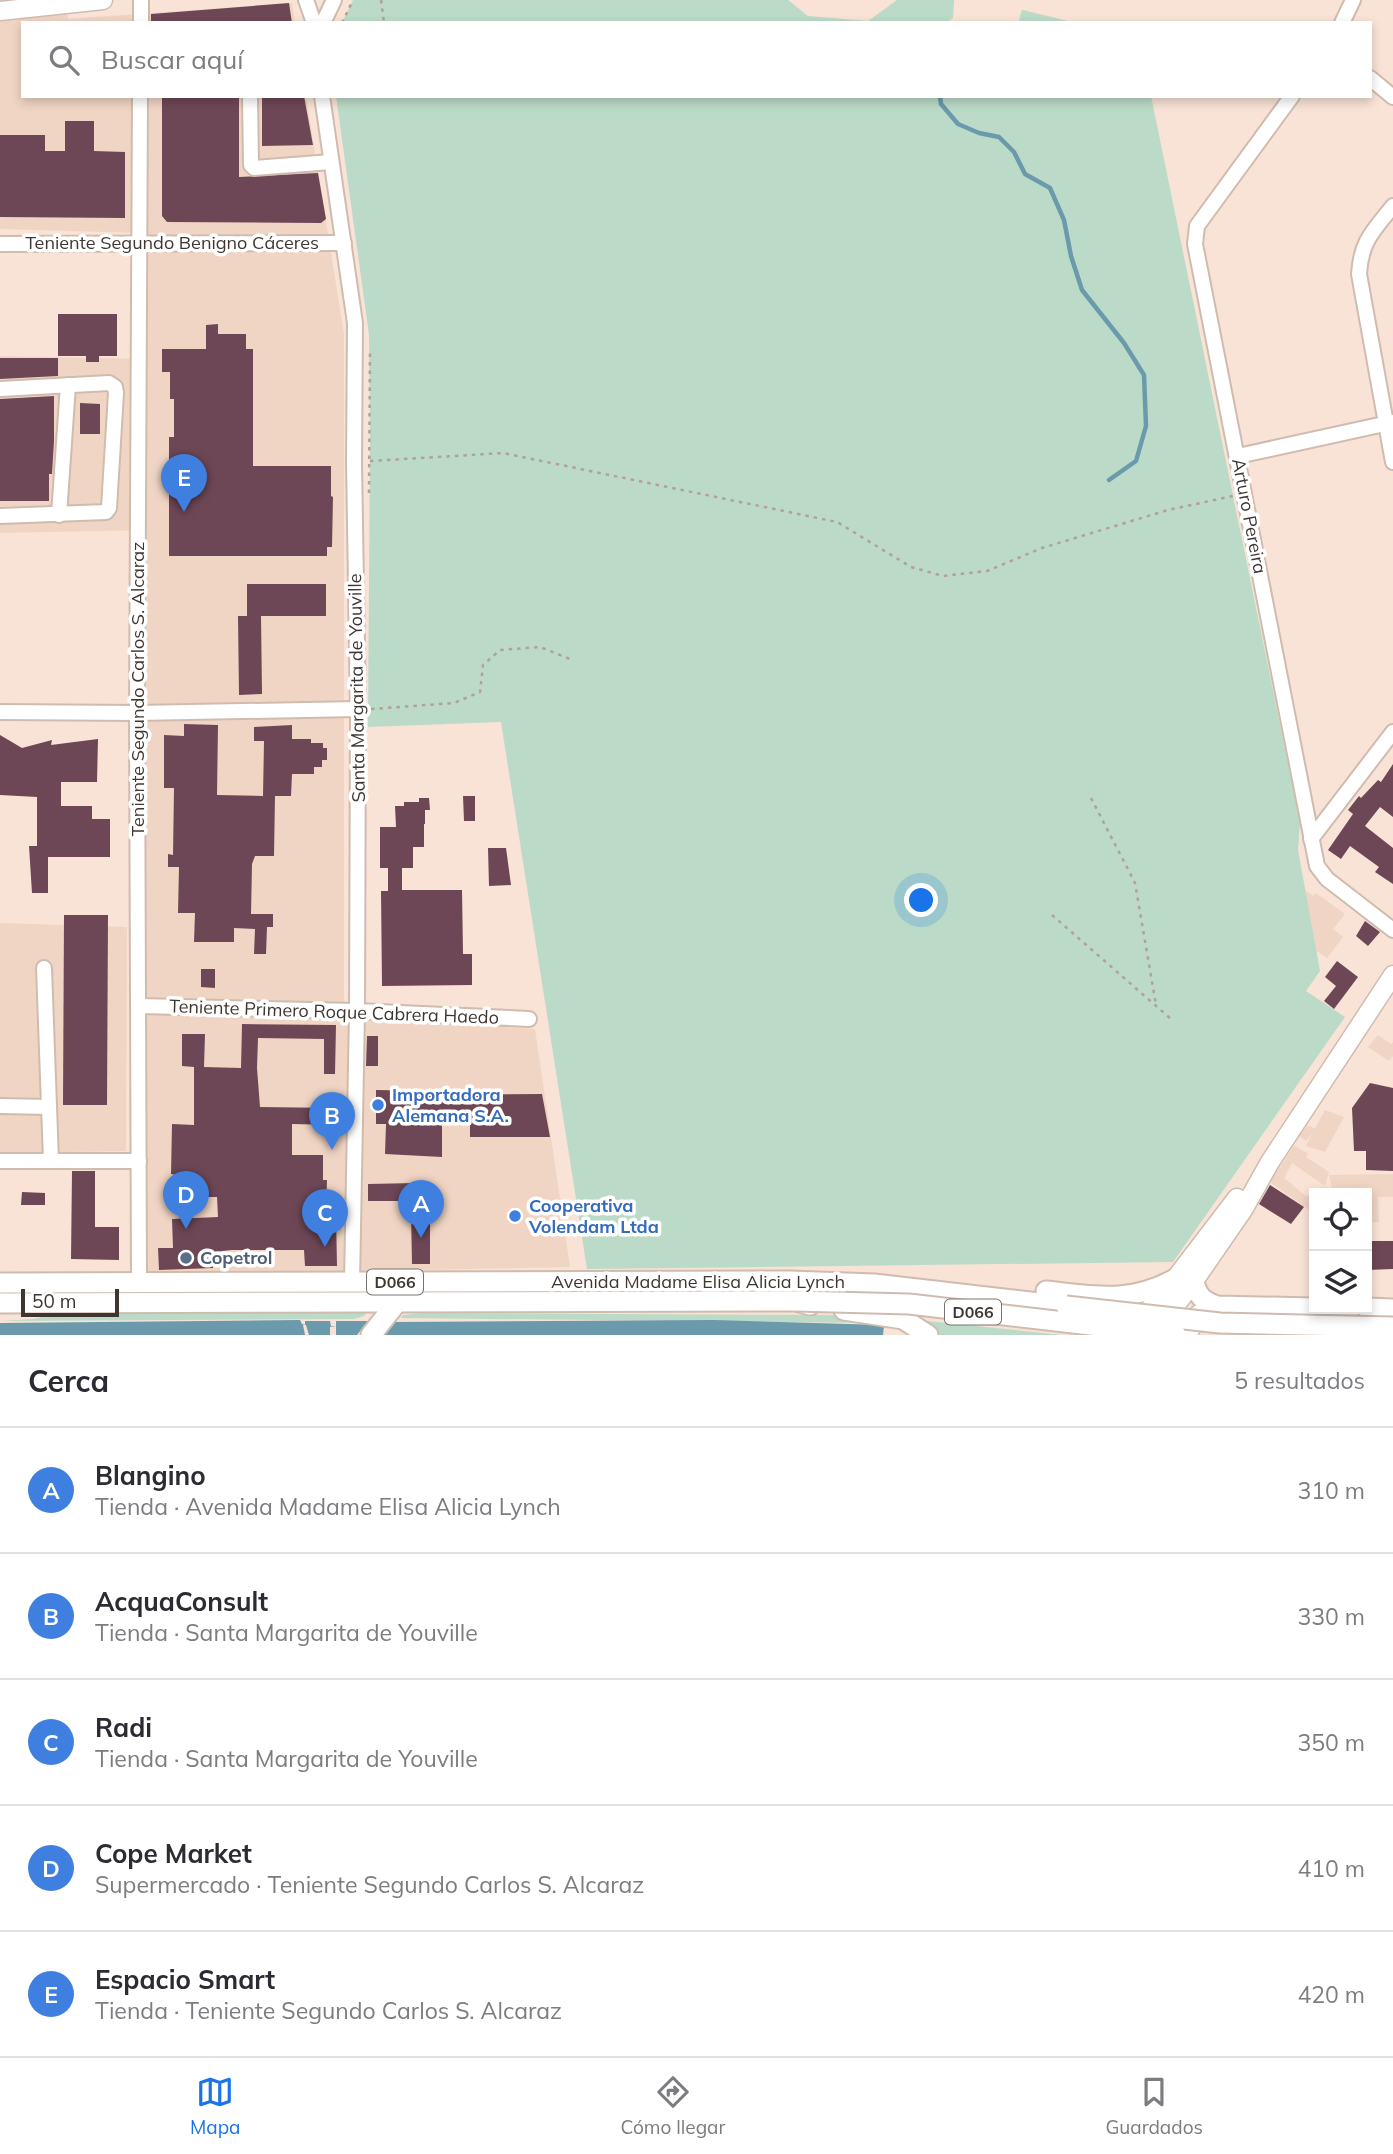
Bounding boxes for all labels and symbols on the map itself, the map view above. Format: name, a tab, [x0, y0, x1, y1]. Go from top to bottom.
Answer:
street label: Teniente Segundo Benigno Cáceres	[25, 231, 319, 254]
pin: E	[161, 454, 207, 512]
street label: Arturo Pereira	[1227, 456, 1272, 576]
street label: Teniente Segundo Carlos S. Alcaraz	[126, 542, 149, 836]
street label: Santa Margarita de Youville	[343, 573, 370, 803]
your location	[904, 883, 938, 917]
street label: Teniente Primero Roque Cabrera Haedo	[169, 994, 499, 1029]
place label: Importadora Alemana S.A.	[392, 1083, 509, 1127]
pin: B	[309, 1092, 355, 1150]
marker: Importadora Alemana S.A.	[370, 1097, 386, 1113]
pin: D	[163, 1171, 209, 1229]
pin: A	[398, 1180, 444, 1238]
pin: C	[302, 1189, 348, 1247]
place label: Cooperativa Volendam Ltda	[528, 1194, 659, 1238]
marker: Cooperativa Volendam Ltda	[507, 1208, 523, 1224]
place label: Copetrol	[200, 1246, 272, 1269]
marker: Copetrol	[178, 1250, 194, 1266]
road number: D066	[367, 1270, 423, 1294]
street label: Avenida Madame Elisa Alicia Lynch	[551, 1270, 845, 1293]
scale bar	[21, 1286, 119, 1318]
road number: D066	[945, 1300, 1001, 1324]

